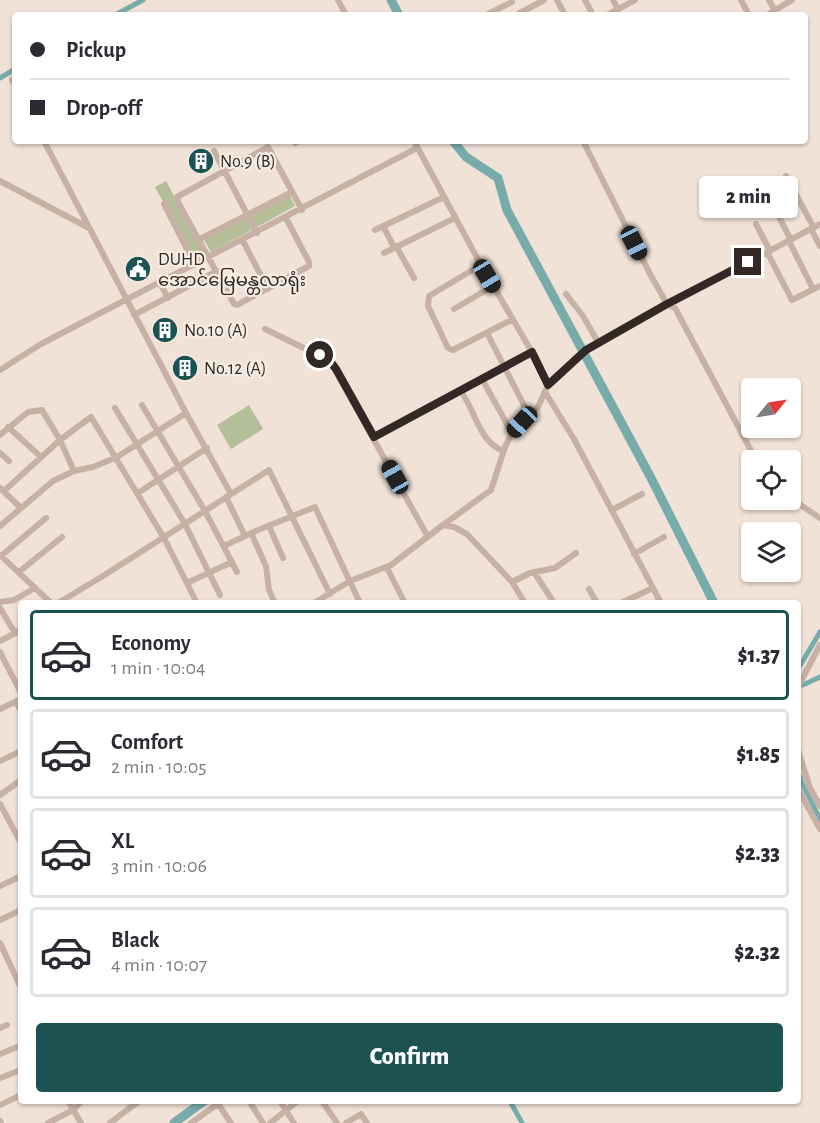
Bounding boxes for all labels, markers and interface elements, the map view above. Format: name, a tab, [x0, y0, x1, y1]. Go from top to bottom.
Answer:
text: Pickup	[66, 39, 126, 61]
text: Drop-off	[66, 97, 142, 119]
building icon: No.9 (B)	[186, 146, 216, 176]
place label: No.9 (B)	[220, 153, 276, 171]
callout: 2 min	[698, 175, 798, 217]
text: 2 min	[726, 187, 771, 207]
car	[618, 223, 650, 263]
route end	[734, 248, 761, 275]
place label: DUHD အောင်မြေမန္တလာရုံး	[158, 251, 306, 295]
public building icon: DUHD အောင်မြေမန္တလာရုံး	[123, 254, 153, 284]
car	[470, 256, 504, 296]
building icon: No.10 (A)	[150, 315, 180, 345]
place label: No.10 (A)	[184, 322, 248, 340]
route start	[306, 341, 333, 368]
building icon: No.12 (A)	[170, 353, 200, 383]
place label: No.12 (A)	[204, 360, 267, 378]
north arrow	[741, 378, 801, 438]
map controls	[741, 378, 801, 582]
car	[503, 403, 541, 441]
button: locate	[741, 450, 801, 510]
car	[378, 457, 412, 497]
button: layers	[741, 522, 801, 582]
icon: car	[39, 628, 93, 682]
text: Economy	[111, 632, 191, 654]
text: $1.37	[737, 644, 780, 666]
text: 1 min · 10:04	[111, 658, 206, 678]
icon: car	[39, 727, 93, 781]
text: Comfort	[111, 731, 183, 753]
text: $1.85	[736, 743, 780, 765]
text: 2 min · 10:05	[111, 757, 207, 777]
icon: car	[39, 826, 93, 880]
text: XL	[111, 830, 134, 852]
text: $2.33	[735, 842, 780, 864]
text: 3 min · 10:06	[111, 856, 207, 876]
icon: car	[39, 925, 93, 979]
text: Black	[111, 929, 159, 951]
text: $2.32	[734, 941, 780, 963]
text: 4 min · 10:07	[111, 955, 207, 975]
button: Confirm	[36, 1023, 783, 1092]

